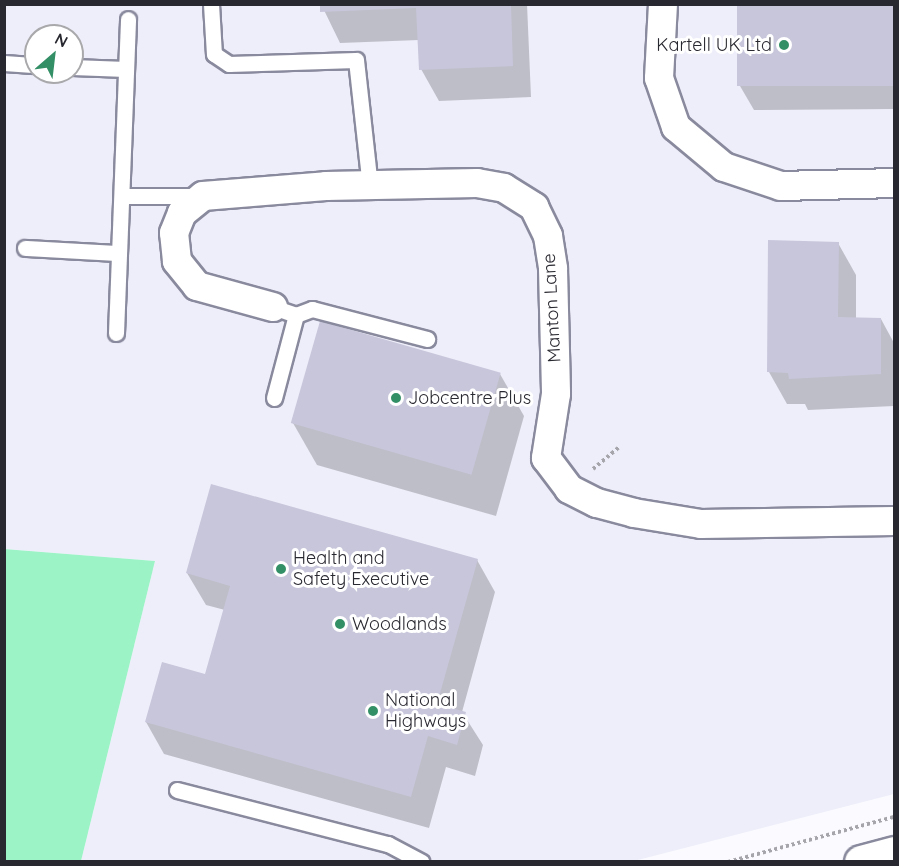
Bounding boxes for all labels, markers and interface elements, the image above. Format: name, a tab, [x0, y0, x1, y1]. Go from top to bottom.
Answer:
north arrow	[24, 24, 84, 84]
text: N	[52, 28, 71, 51]
place label: Kartell UK Ltd	[656, 34, 772, 56]
marker: Kartell UK Ltd	[777, 38, 791, 52]
street label: Manton Lane	[538, 253, 566, 363]
place label: Jobcentre Plus	[408, 387, 531, 409]
marker: Jobcentre Plus	[389, 391, 403, 405]
place label: Health and Safety Executive	[293, 548, 429, 590]
marker: Health and Safety Executive	[274, 562, 288, 576]
place label: Woodlands	[352, 613, 447, 635]
marker: Woodlands	[333, 617, 347, 631]
place label: National Highways	[385, 690, 466, 732]
marker: National Highways	[366, 704, 380, 718]

